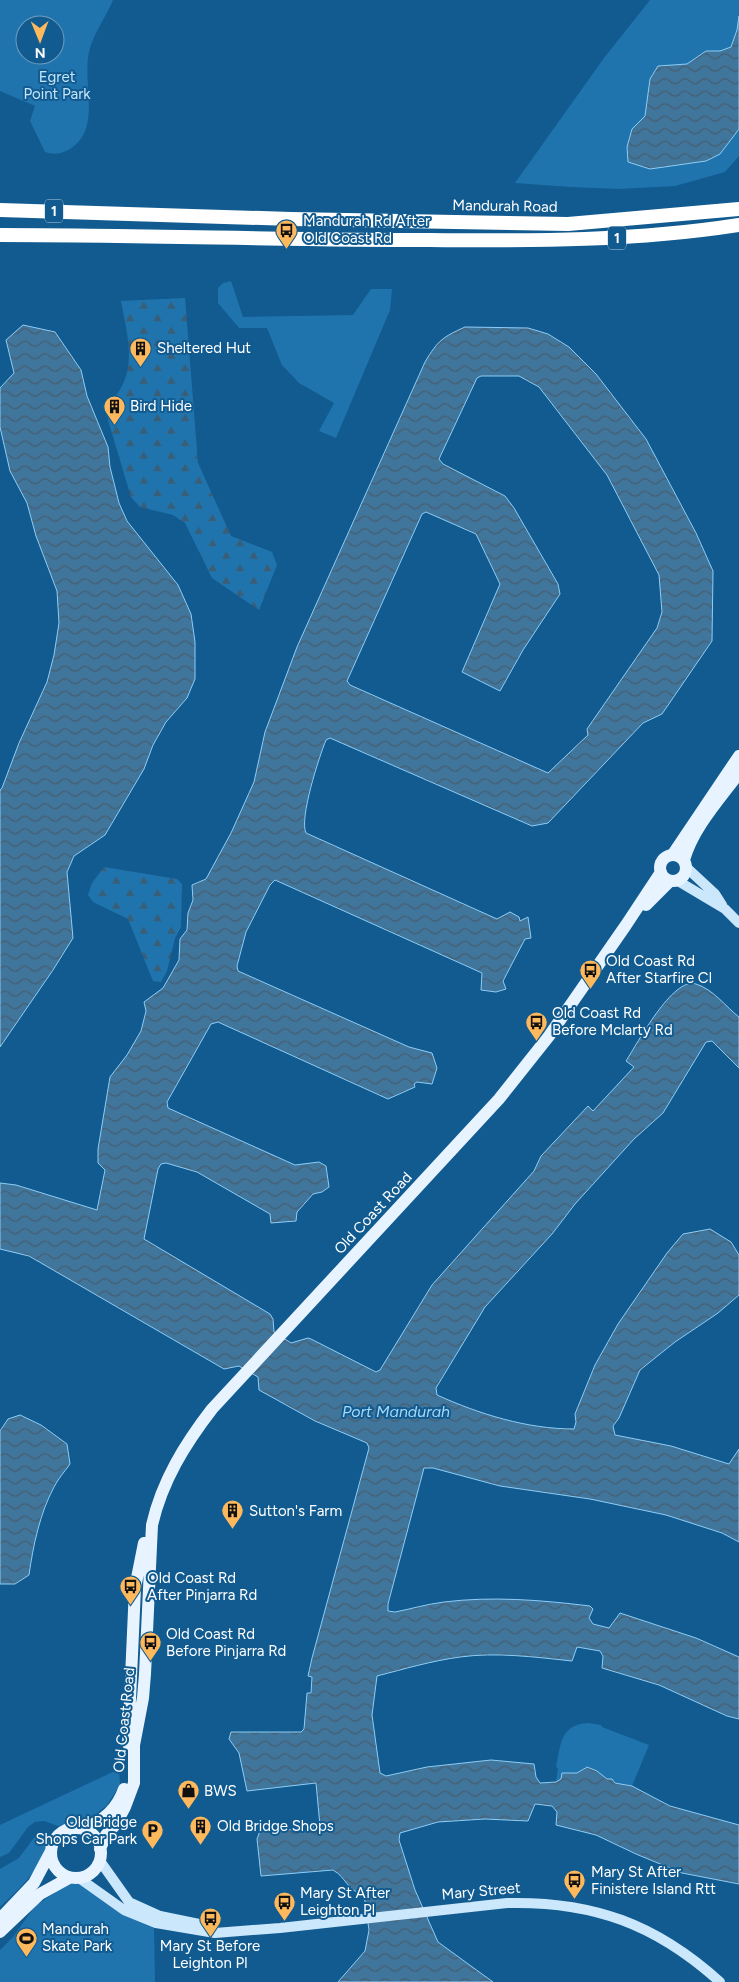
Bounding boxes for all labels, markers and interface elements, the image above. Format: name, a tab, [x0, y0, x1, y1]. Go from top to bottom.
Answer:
north arrow	[15, 15, 65, 65]
text: N	[35, 44, 46, 61]
park label: Egret Point Park	[24, 68, 91, 103]
street label: Mandurah Road	[452, 196, 558, 216]
road number: 1	[45, 200, 63, 222]
place label: Mandurah Rd After Old Coast Rd	[303, 212, 430, 247]
bus stop icon: Mandurah Rd After Old Coast Rd	[275, 218, 299, 249]
road number: 1	[608, 227, 626, 250]
building icon: Sheltered Hut	[129, 336, 153, 367]
place label: Sheltered Hut	[157, 339, 251, 357]
building icon: Bird Hide	[102, 394, 126, 425]
place label: Bird Hide	[130, 397, 192, 415]
place label: Old Coast Rd After Starfire Cl	[606, 952, 712, 987]
bus stop icon: Old Coast Rd After Starfire Cl	[578, 958, 602, 989]
place label: Old Coast Rd Before Mclarty Rd	[552, 1004, 673, 1039]
bus stop icon: Old Coast Rd Before Mclarty Rd	[524, 1010, 548, 1041]
street label: Old Coast Road	[330, 1168, 416, 1258]
water label: Port Mandurah	[342, 1402, 450, 1421]
building icon: Sutton's Farm	[221, 1499, 245, 1530]
place label: Sutton's Farm	[249, 1502, 342, 1520]
place label: Old Coast Rd After Pinjarra Rd	[147, 1569, 257, 1604]
bus stop icon: Old Coast Rd After Pinjarra Rd	[119, 1575, 143, 1606]
place label: Old Coast Rd Before Pinjarra Rd	[166, 1625, 286, 1660]
bus stop icon: Old Coast Rd Before Pinjarra Rd	[138, 1631, 162, 1662]
street label: Old Coast Road	[110, 1667, 138, 1773]
shop icon: BWS	[176, 1779, 200, 1810]
place label: BWS	[204, 1782, 237, 1800]
place label: Old Bridge Shops Car Park	[35, 1813, 138, 1848]
building icon: Old Bridge Shops	[189, 1814, 213, 1845]
place label: Old Bridge Shops	[217, 1817, 334, 1835]
parking icon: Old Bridge Shops Car Park	[141, 1819, 165, 1850]
place label: Mary St After Finistere Island Rtt	[591, 1863, 716, 1898]
bus stop icon: Mary St After Finistere Island Rtt	[563, 1869, 587, 1900]
street label: Mary Street	[441, 1879, 521, 1903]
place label: Mary St After Leighton Pl	[300, 1884, 390, 1919]
bus stop icon: Mary St After Leighton Pl	[272, 1890, 296, 1921]
bus stop icon: Mary St Before Leighton Pl	[198, 1906, 222, 1937]
place label: Mandurah Skate Park	[42, 1920, 113, 1955]
sports icon: Mandurah Skate Park	[14, 1926, 38, 1957]
place label: Mary St Before Leighton Pl	[160, 1937, 260, 1972]

